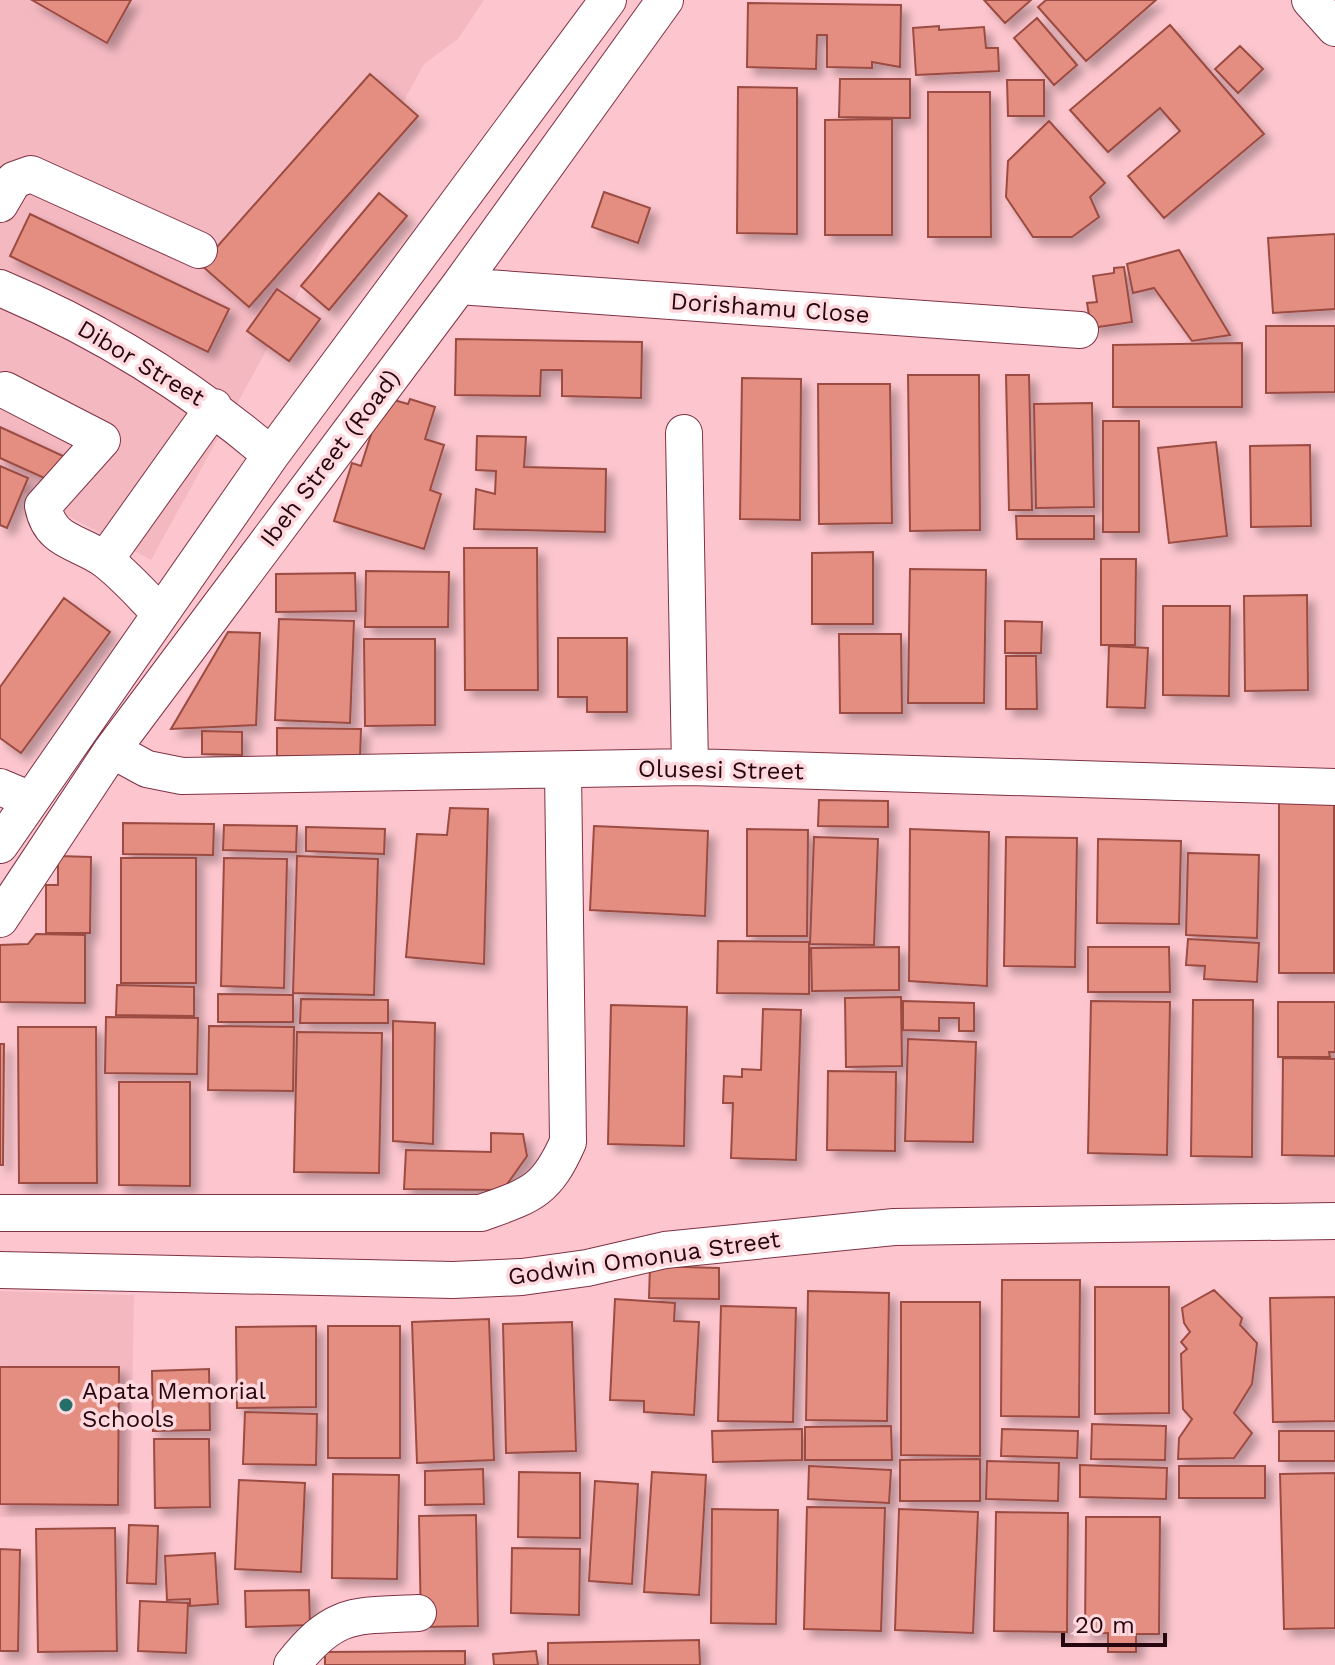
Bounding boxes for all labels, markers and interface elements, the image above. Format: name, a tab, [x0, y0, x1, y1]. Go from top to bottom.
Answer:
street label: Dorishamu Close	[669, 287, 871, 329]
street label: Dibor Street	[73, 314, 209, 412]
street label: Ibeh Street (Road)	[254, 364, 406, 552]
street label: Olusesi Street	[638, 755, 804, 785]
street label: Godwin Omonua Street	[506, 1225, 782, 1291]
place label: Apata Memorial Schools	[82, 1377, 266, 1433]
marker: Apata Memorial Schools	[57, 1396, 75, 1414]
scale bar	[1063, 1597, 1165, 1647]
text: 20 m	[1075, 1611, 1135, 1639]

